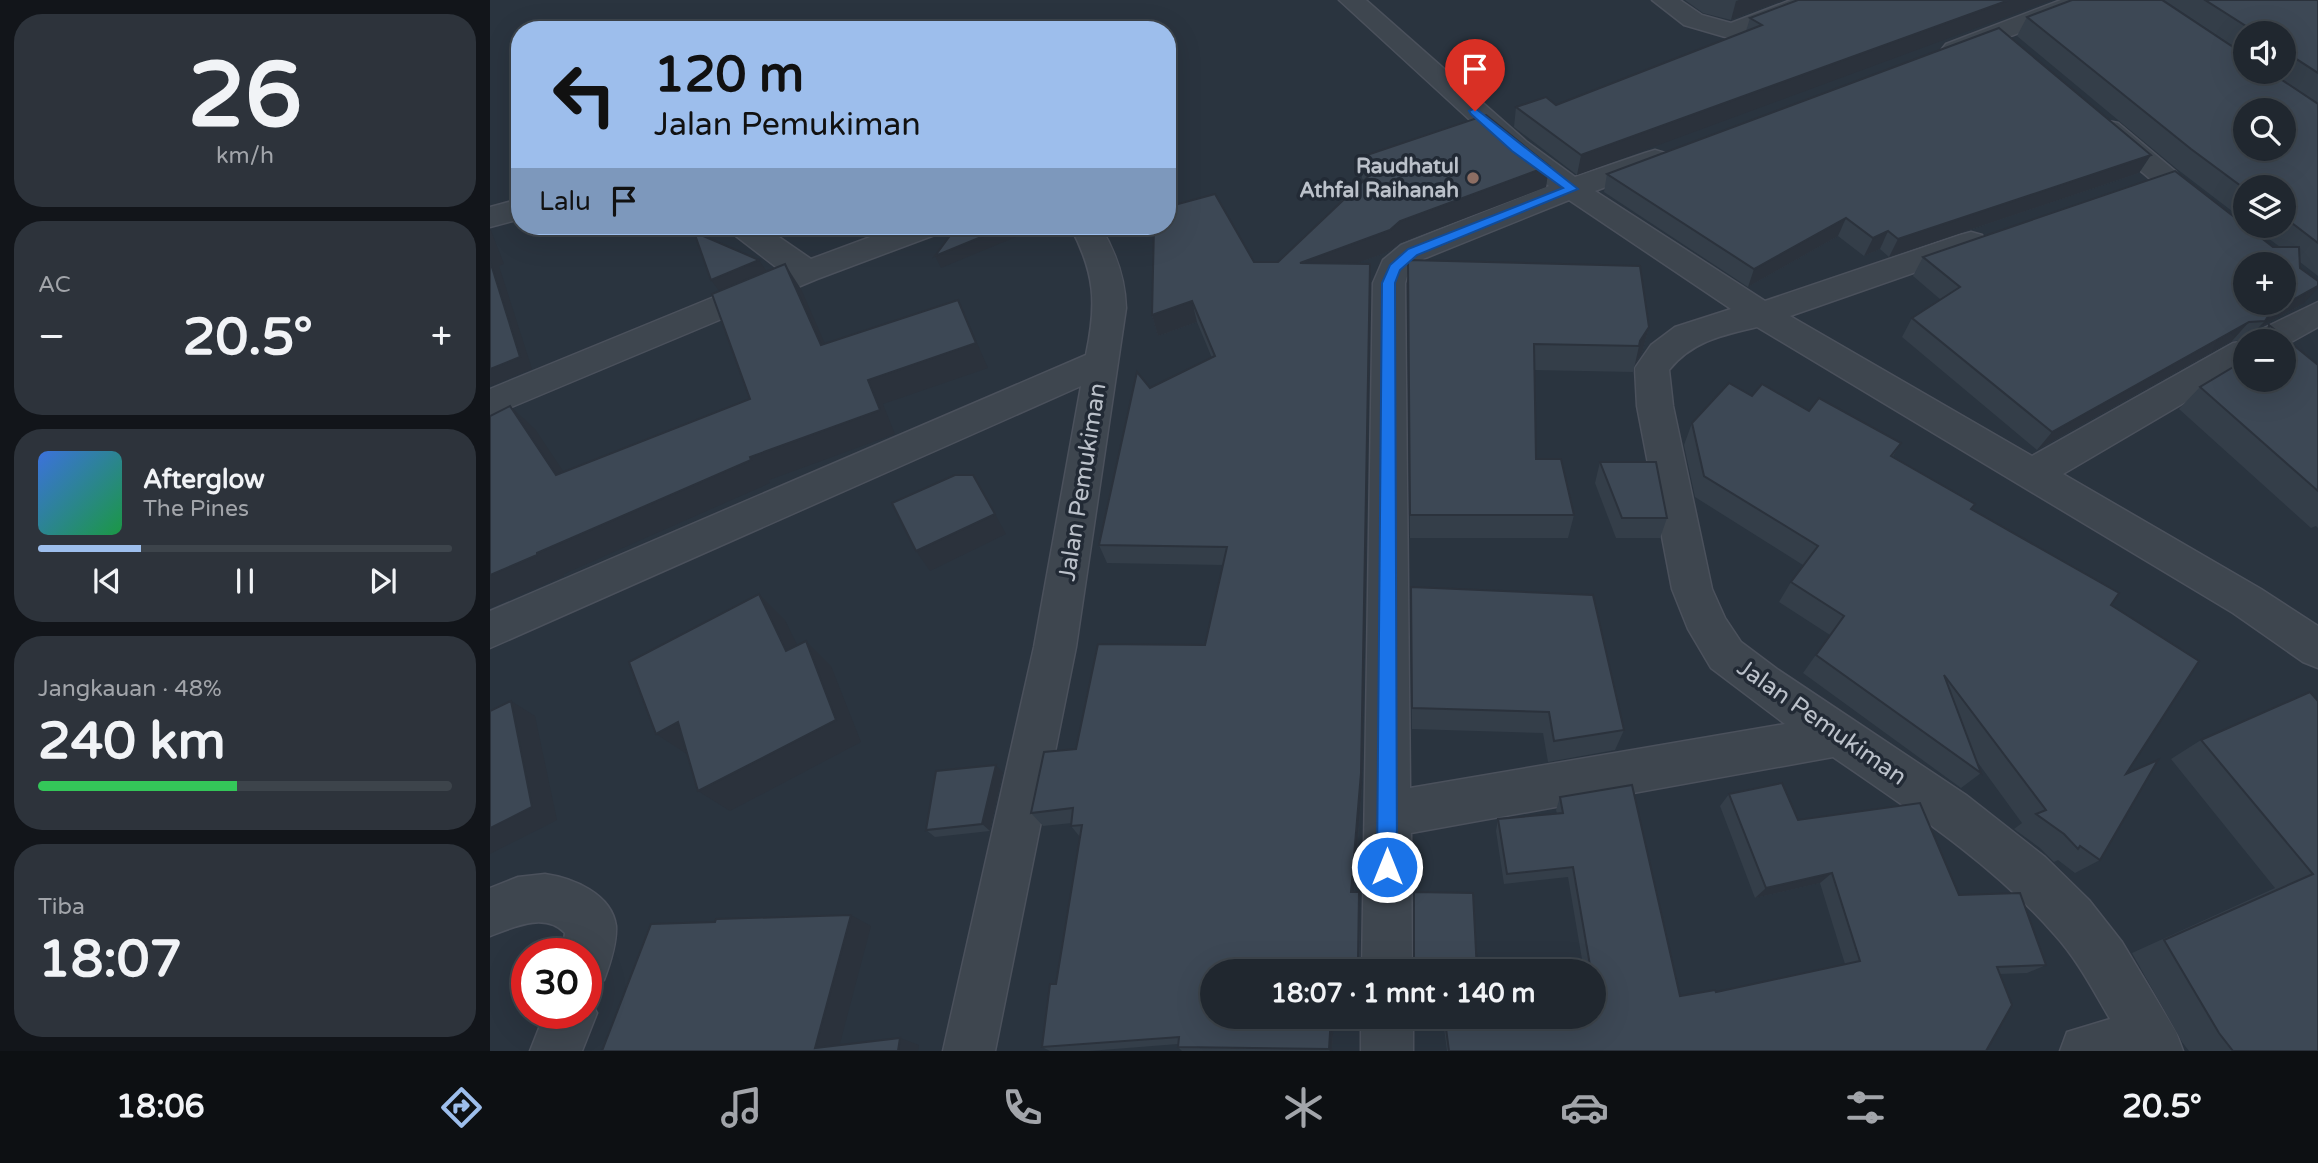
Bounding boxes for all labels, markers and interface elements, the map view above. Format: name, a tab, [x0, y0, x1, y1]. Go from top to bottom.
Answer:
map controls	[2233, 21, 2296, 392]
button: sound	[2233, 21, 2296, 84]
pin	[1445, 39, 1505, 111]
text: 26	[188, 41, 302, 151]
text: 120 m	[654, 46, 804, 105]
icon: left	[539, 49, 630, 140]
icon: arrive	[1456, 50, 1494, 88]
button: search	[2233, 98, 2296, 161]
text: Jalan Pemukiman	[654, 106, 921, 144]
text: km/h	[216, 142, 274, 170]
place label: Raudhatul Athfal Raihanah	[1299, 154, 1459, 203]
marker: Raudhatul Athfal Raihanah	[1465, 170, 1481, 186]
button: layers	[2233, 175, 2296, 238]
icon: arrive	[605, 182, 643, 220]
text: Lalu	[539, 186, 591, 217]
button: +	[2233, 252, 2296, 315]
text: AC	[38, 271, 71, 299]
text: 20.5°	[183, 306, 313, 369]
text: −	[38, 314, 65, 360]
text: +	[431, 314, 452, 360]
button: −	[2233, 329, 2296, 392]
street label: Jalan Pemukiman	[1053, 381, 1112, 583]
text: Afterglow	[143, 464, 265, 495]
text: The Pines	[143, 495, 249, 523]
icon: previous	[88, 562, 126, 600]
icon: pause	[226, 562, 264, 600]
icon: next	[364, 562, 402, 600]
street label: Jalan Pemukiman	[1731, 653, 1912, 792]
text: Jangkauan · 48%	[38, 675, 222, 703]
text: 240 km	[38, 710, 226, 773]
position arrow	[1350, 830, 1424, 904]
text: Tiba	[38, 893, 85, 921]
text: 18:07	[38, 928, 182, 991]
speed limit sign: 30	[511, 938, 602, 1029]
text: 18:07 · 1 mnt · 140 m	[1271, 978, 1535, 1009]
icon: directions	[437, 1083, 486, 1132]
icon: music	[717, 1083, 766, 1132]
icon: phone	[998, 1083, 1047, 1132]
icon: climate	[1279, 1083, 1328, 1132]
icon: car	[1560, 1083, 1609, 1132]
icon: filters	[1841, 1083, 1890, 1132]
text: 18:06	[116, 1088, 205, 1126]
text: 20.5°	[2122, 1088, 2202, 1126]

